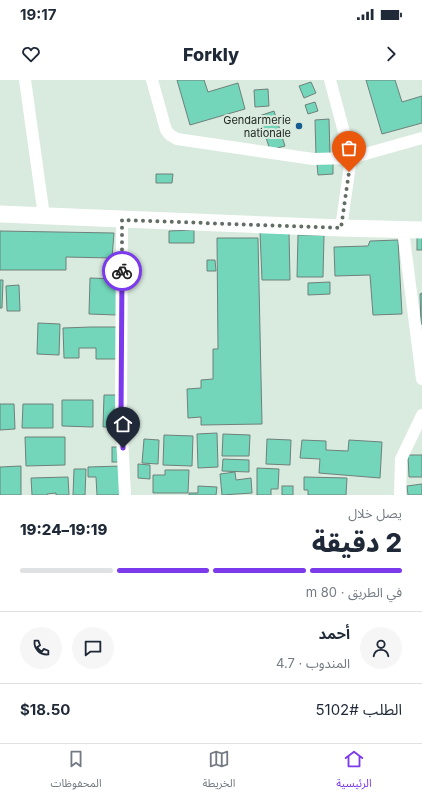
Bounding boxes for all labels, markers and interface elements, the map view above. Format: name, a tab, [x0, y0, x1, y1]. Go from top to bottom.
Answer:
text: 19:17	[20, 5, 56, 24]
icon: heart	[20, 43, 42, 65]
icon: forward	[380, 43, 402, 65]
text: Forkly	[183, 44, 239, 65]
place label: Gendarmerie nationale	[223, 113, 291, 140]
marker: Gendarmerie nationale	[294, 121, 304, 131]
pin	[332, 131, 366, 172]
icon: bag	[338, 137, 360, 159]
courier	[102, 251, 142, 291]
icon: bike	[111, 260, 133, 282]
pin	[106, 407, 140, 448]
icon: home	[112, 413, 134, 435]
text: يصل خلال	[348, 505, 402, 521]
text: 19:19–19:24	[20, 520, 107, 539]
text: 2 دقيقة	[312, 527, 402, 558]
text: في الطريق · 80 m	[306, 584, 402, 600]
text: أحمد	[319, 624, 350, 643]
button: phone	[20, 627, 62, 669]
button: chat	[72, 627, 114, 669]
button: person	[360, 627, 402, 669]
text: المندوب · 4.7	[276, 655, 350, 671]
text: $18.50	[20, 700, 70, 719]
text: الطلب #5102	[315, 700, 402, 719]
tab: المحفوظات	[50, 748, 102, 795]
tab: الخريطة	[202, 748, 235, 795]
tab: الرئيسية	[336, 748, 372, 795]

